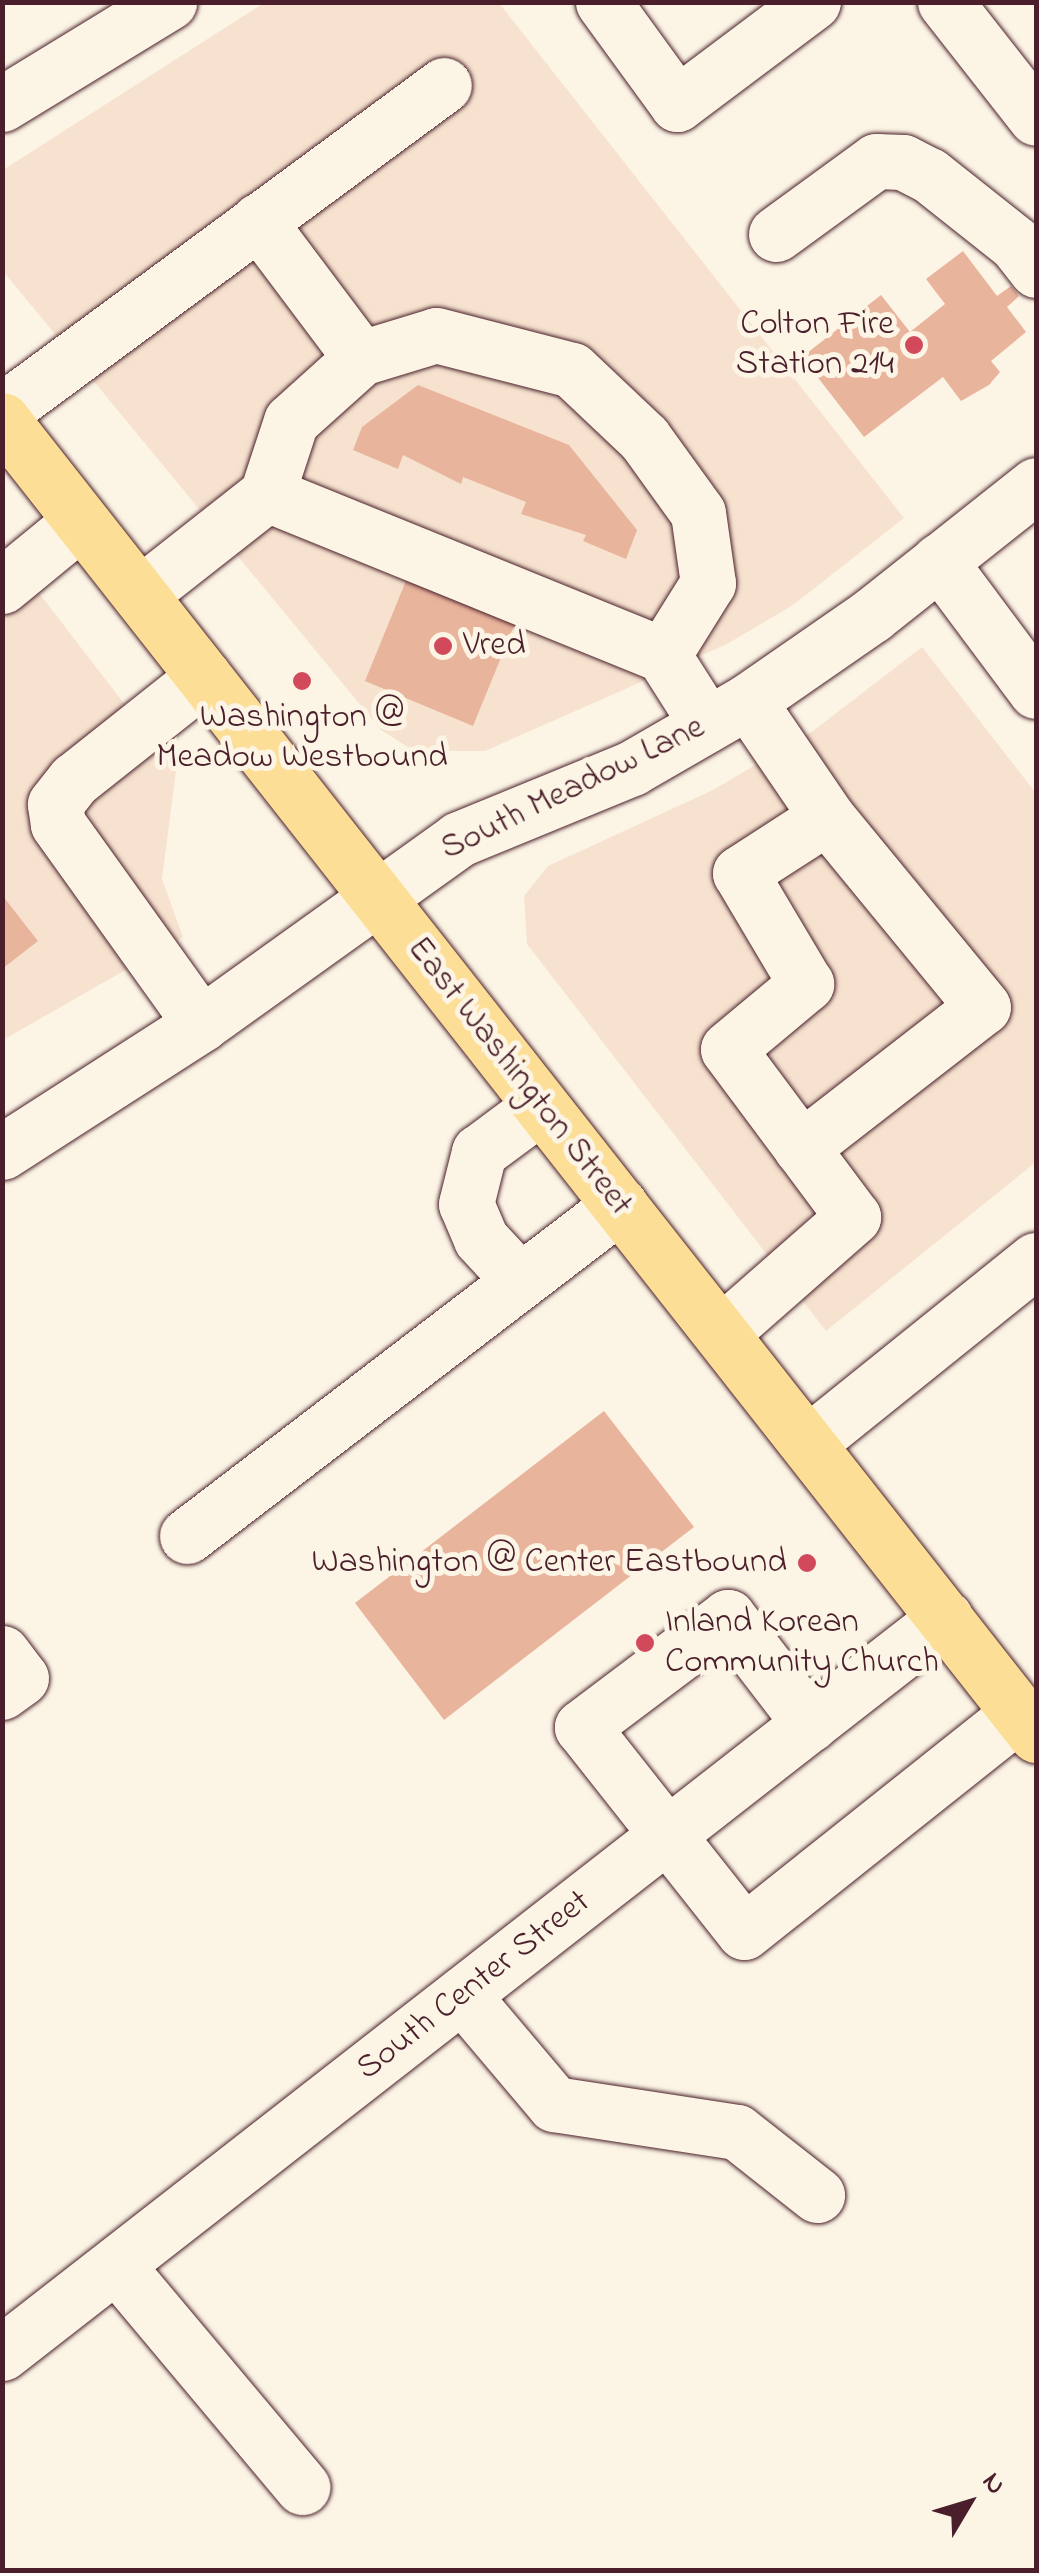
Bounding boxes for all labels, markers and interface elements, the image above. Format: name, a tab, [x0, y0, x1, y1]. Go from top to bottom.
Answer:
place label: Colton Fire Station 214	[736, 304, 894, 386]
marker: Colton Fire Station 214	[903, 334, 925, 356]
place label: Vred	[463, 625, 526, 667]
marker: Vred	[432, 635, 454, 657]
marker: Washington @ Meadow Westbound	[291, 670, 313, 692]
place label: Washington @ Meadow Westbound	[156, 697, 448, 779]
street label: South Meadow Lane	[434, 707, 712, 871]
street label: East Washington Street	[397, 929, 641, 1225]
place label: Washington @ Center Eastbound	[312, 1542, 787, 1584]
marker: Washington @ Center Eastbound	[796, 1552, 818, 1574]
place label: Inland Korean Community Church	[665, 1602, 939, 1684]
marker: Inland Korean Community Church	[634, 1632, 656, 1654]
street label: South Center Street	[349, 1882, 599, 2090]
north arrow	[919, 2453, 1019, 2553]
text: N	[971, 2464, 1015, 2504]

